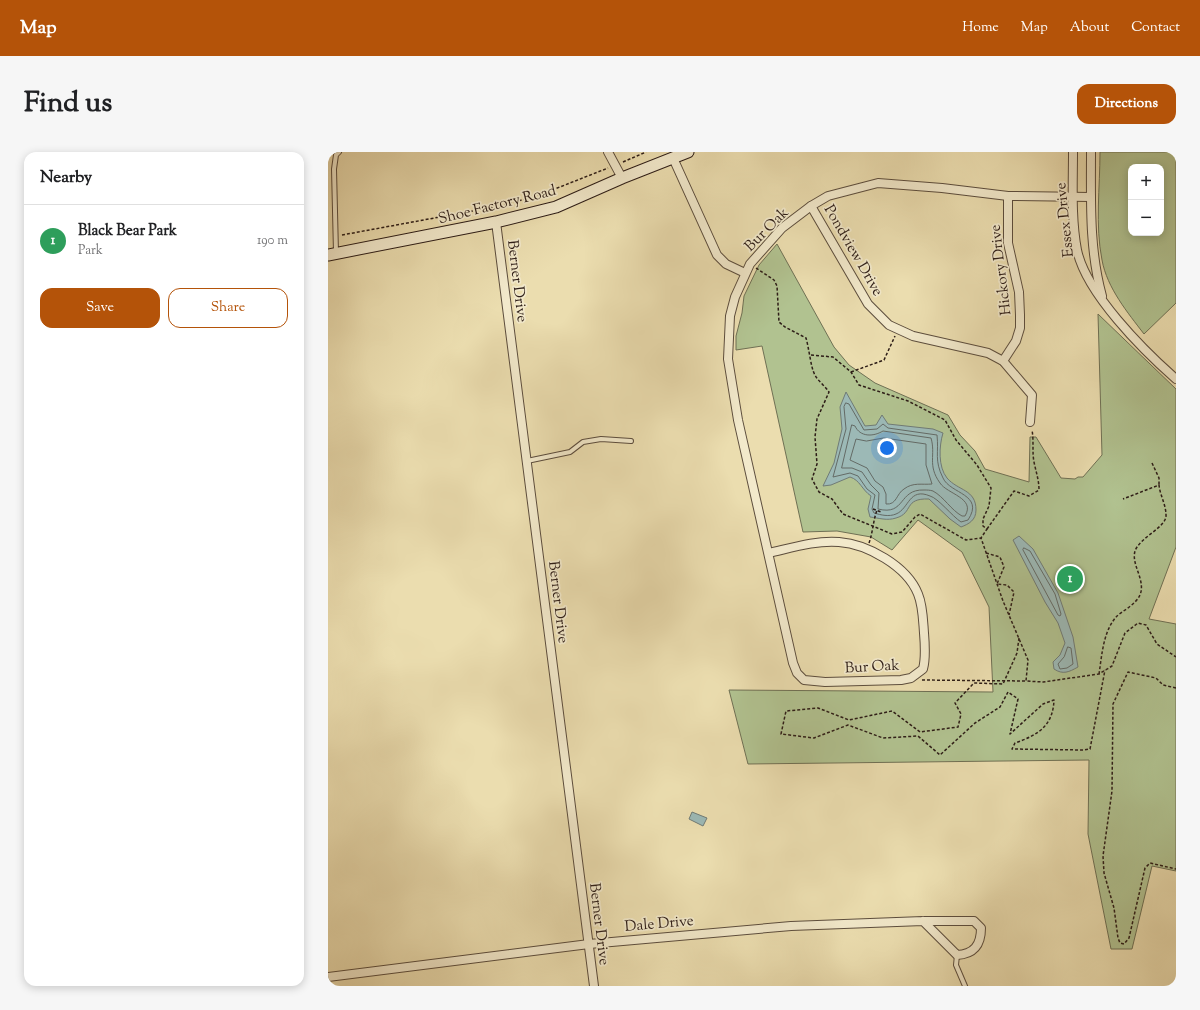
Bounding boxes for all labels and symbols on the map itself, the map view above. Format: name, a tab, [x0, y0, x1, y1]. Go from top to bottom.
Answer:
street label: Shoe Factory Road	[436, 181, 559, 230]
street label: Essex Drive	[1051, 181, 1080, 258]
street label: Pondview Drive	[818, 201, 887, 300]
street label: Bur Oak	[740, 203, 794, 257]
street label: Hickory Drive	[986, 223, 1017, 316]
street label: Berner Drive	[501, 239, 532, 324]
your location	[877, 438, 897, 458]
street label: Berner Drive	[542, 560, 573, 645]
pin: 1	[1057, 564, 1083, 594]
street label: Bur Oak	[844, 656, 900, 679]
street label: Berner Drive	[583, 882, 614, 967]
street label: Dale Drive	[624, 911, 694, 938]

